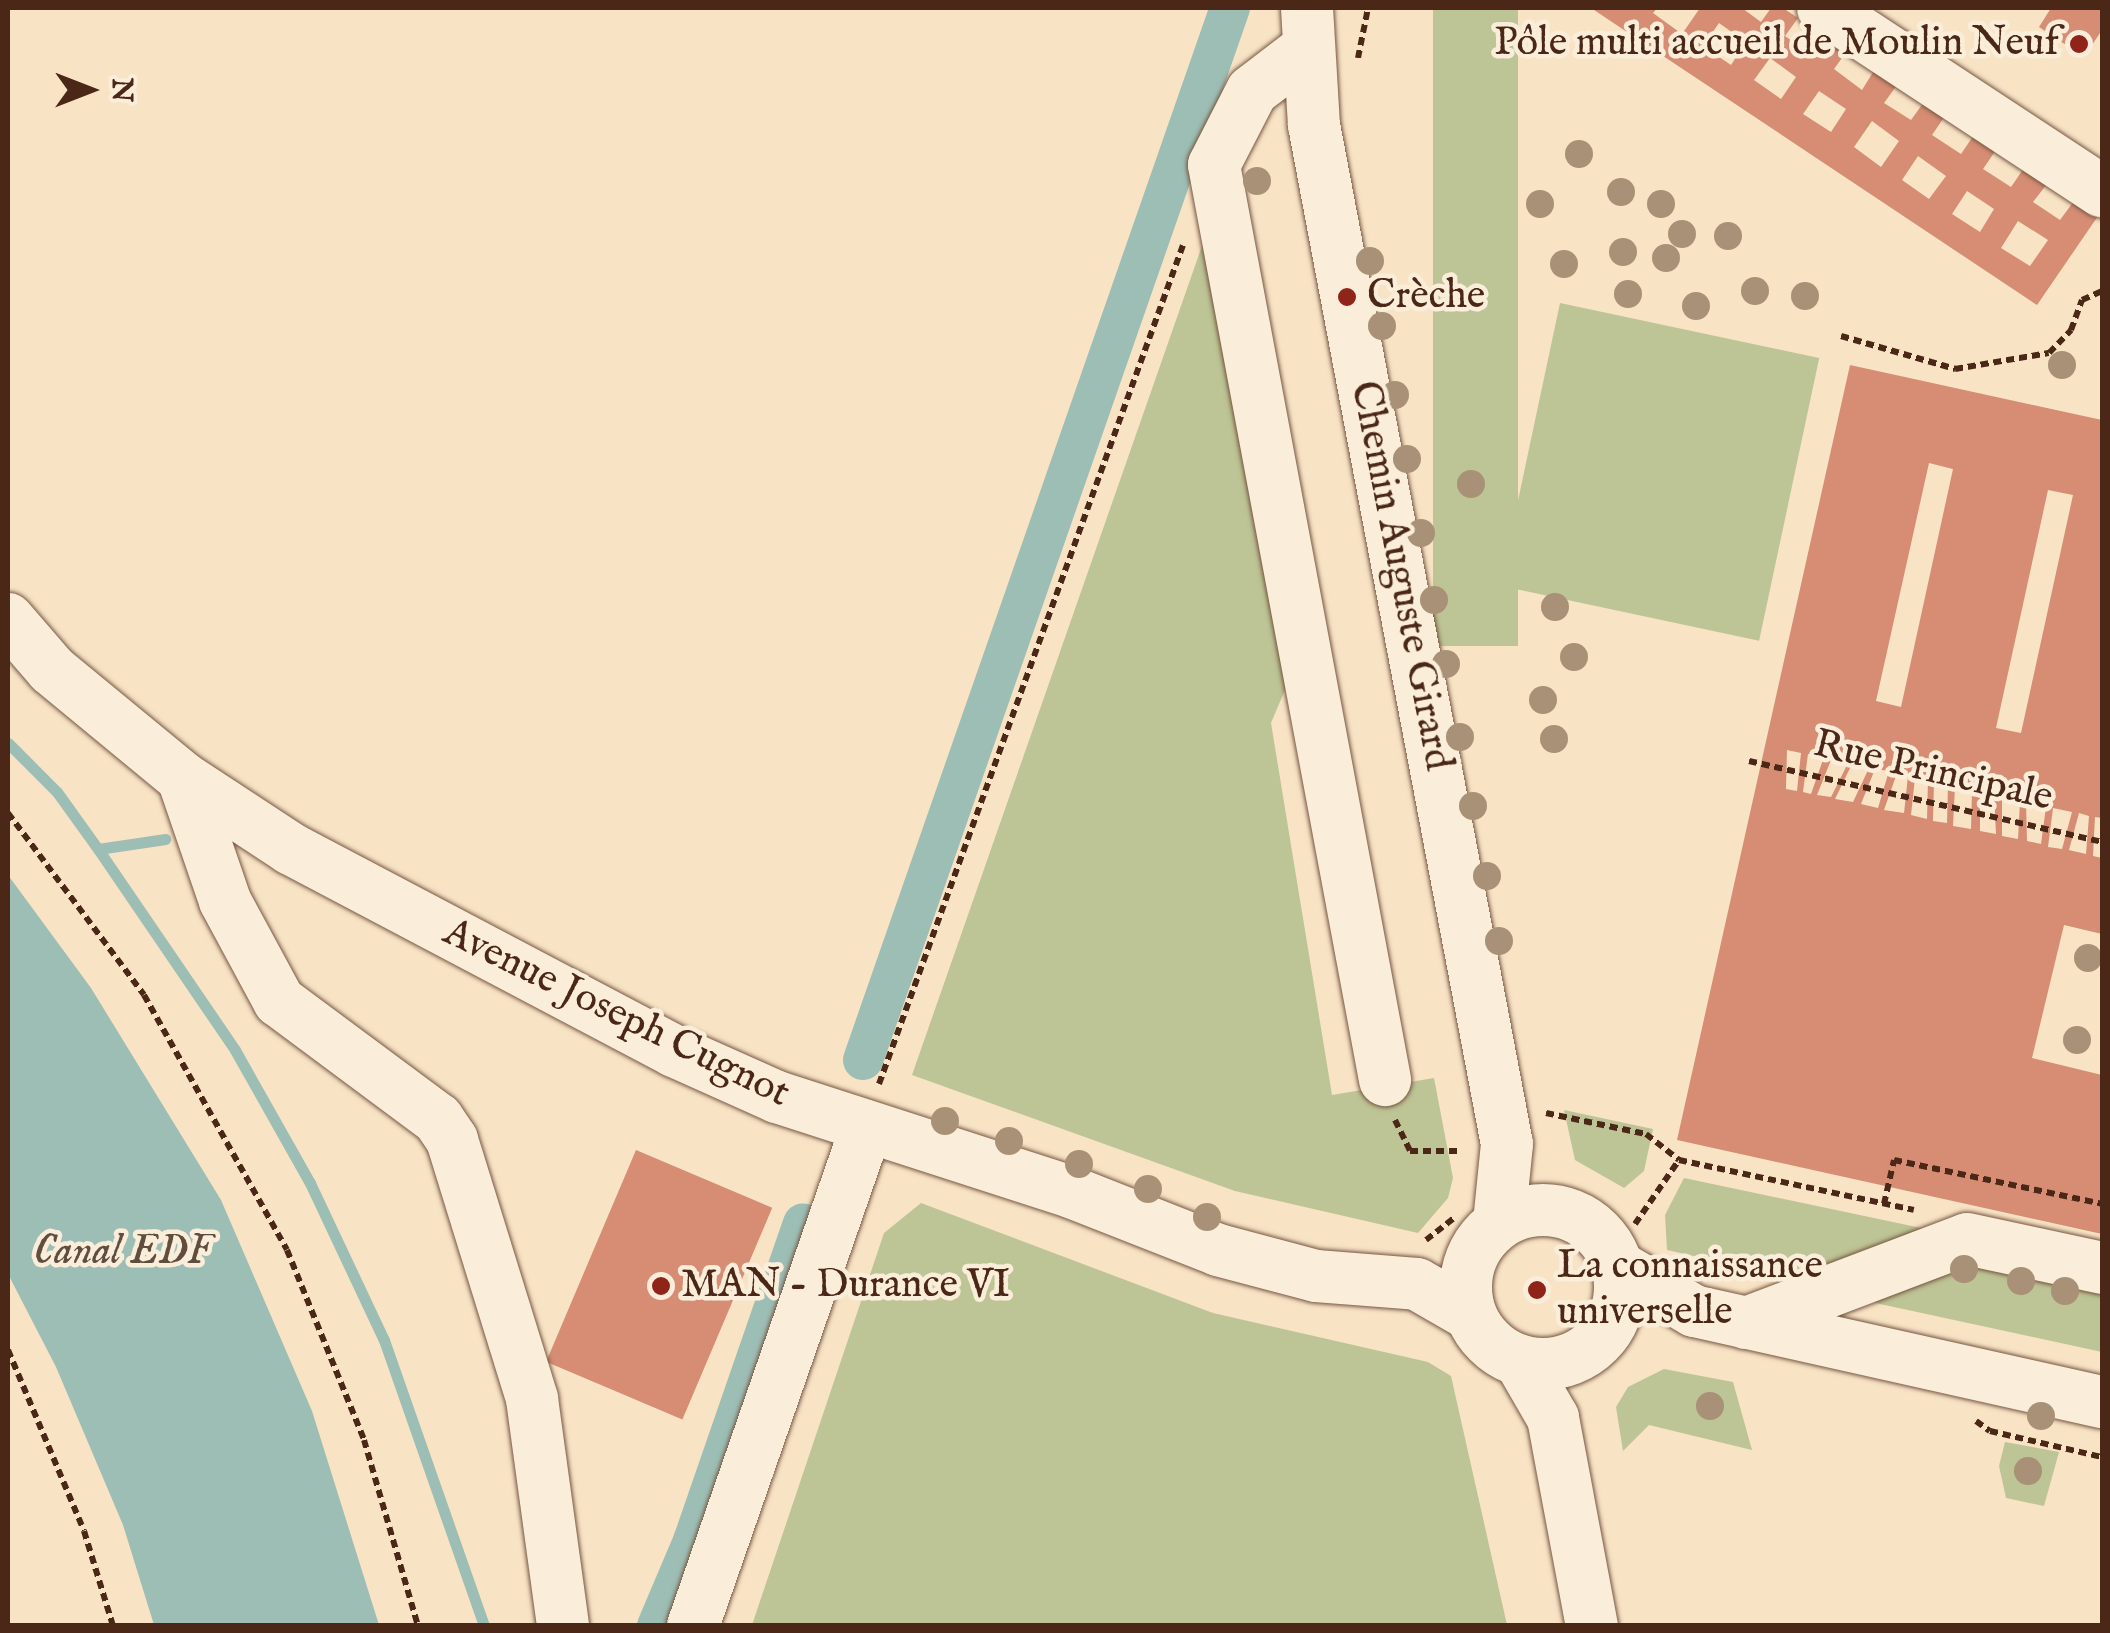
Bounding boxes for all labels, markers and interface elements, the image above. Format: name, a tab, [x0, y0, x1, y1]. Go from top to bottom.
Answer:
place label: Pôle multi accueil de Moulin Neuf	[1494, 20, 2059, 68]
marker: Pôle multi accueil de Moulin Neuf	[2068, 33, 2090, 55]
north arrow	[40, 40, 140, 140]
text: N	[103, 78, 138, 102]
place label: Crèche	[1367, 273, 1485, 321]
marker: Crèche	[1336, 286, 1358, 308]
street label: Chemin Auguste Girard	[1339, 377, 1461, 775]
street label: Rue Principale	[1809, 721, 2057, 823]
street label: Avenue Joseph Cugnot	[435, 909, 797, 1119]
water label: Canal EDF	[33, 1227, 211, 1277]
place label: La connaissance universelle	[1557, 1243, 1823, 1337]
place label: MAN - Durance VI	[681, 1262, 1010, 1310]
marker: MAN - Durance VI	[650, 1275, 672, 1297]
marker: La connaissance universelle	[1526, 1279, 1548, 1301]

